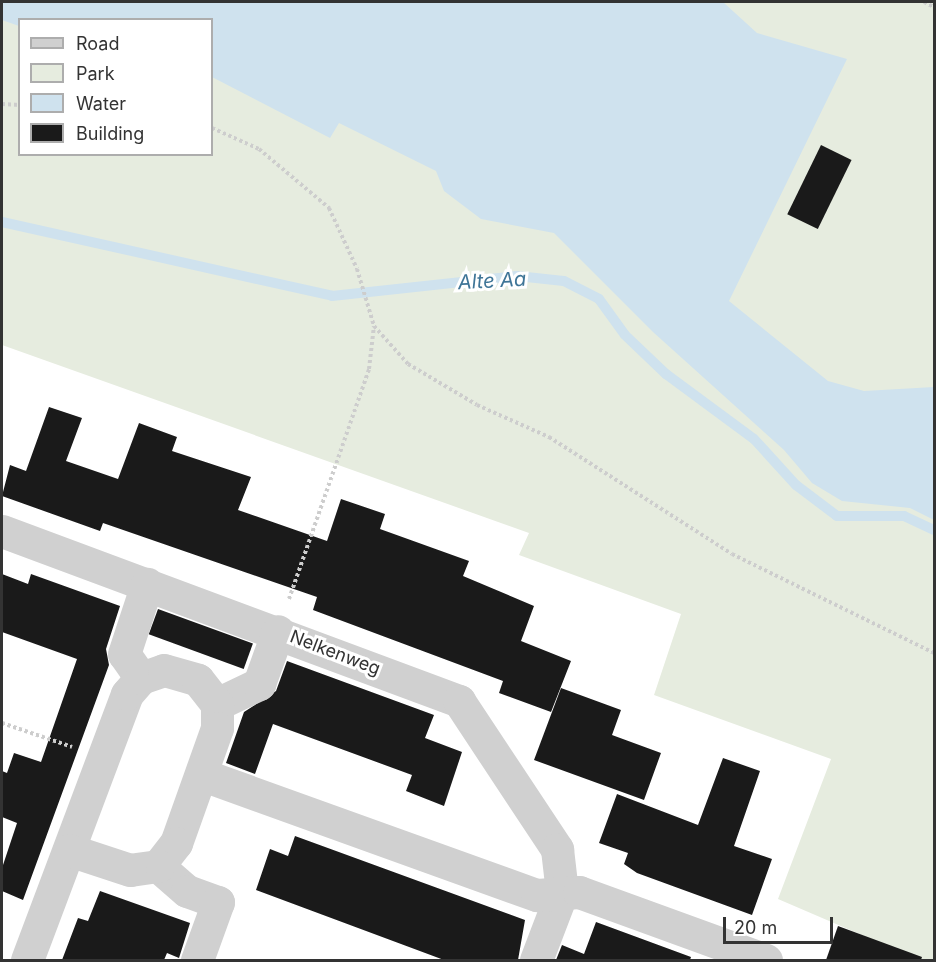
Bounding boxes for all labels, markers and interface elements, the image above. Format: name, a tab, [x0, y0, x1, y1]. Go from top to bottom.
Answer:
legend	[18, 18, 213, 156]
text: Road	[76, 33, 119, 54]
text: Park	[76, 63, 115, 84]
text: Water	[76, 93, 126, 114]
text: Building	[76, 123, 144, 144]
water label: Alte Aa	[457, 267, 527, 295]
street label: Nelkenweg	[287, 626, 383, 680]
scale bar	[726, 905, 836, 943]
text: 20 m	[734, 917, 777, 938]

